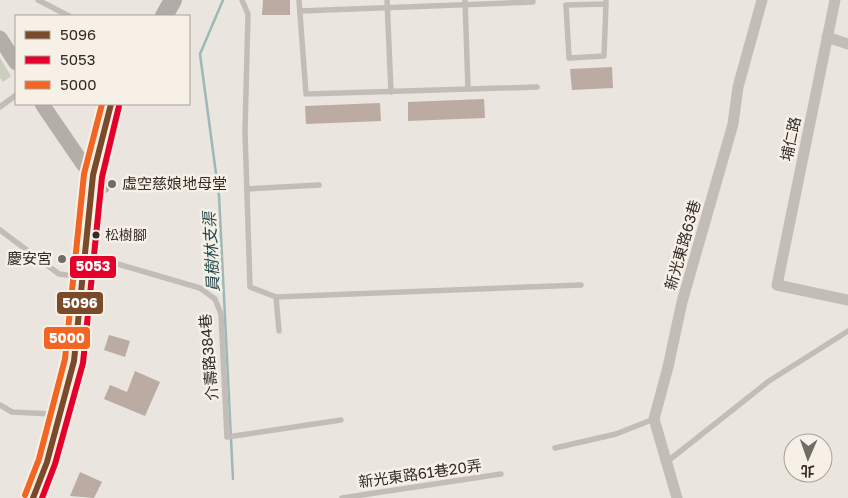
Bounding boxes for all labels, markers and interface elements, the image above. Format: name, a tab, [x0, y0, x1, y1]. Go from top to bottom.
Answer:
legend	[15, 15, 190, 105]
text: 5096	[60, 25, 96, 43]
text: 5053	[60, 50, 95, 68]
text: 5000	[60, 75, 97, 93]
street label: 埔仁路	[777, 115, 804, 163]
place label: 虛空慈娘地母堂	[122, 174, 227, 192]
marker: 虛空慈娘地母堂	[106, 178, 118, 190]
street label: 新光東路63巷	[661, 198, 703, 292]
water label: 員樹林支渠	[199, 210, 223, 292]
place label: 松樹腳	[105, 226, 147, 243]
marker: 松樹腳	[91, 230, 101, 240]
place label: 慶安宮	[7, 249, 52, 267]
marker: 慶安宮	[56, 253, 68, 265]
line badge: 5053	[69, 255, 117, 279]
text: 5053	[76, 257, 110, 274]
line badge: 5096	[56, 291, 104, 315]
text: 5096	[62, 294, 98, 311]
street label: 介壽路384巷	[195, 313, 221, 401]
line badge: 5000	[43, 326, 91, 350]
text: 5000	[49, 329, 85, 346]
north arrow	[783, 433, 833, 483]
street label: 新光東路61巷20弄	[357, 455, 483, 491]
text: 北	[800, 463, 815, 480]

